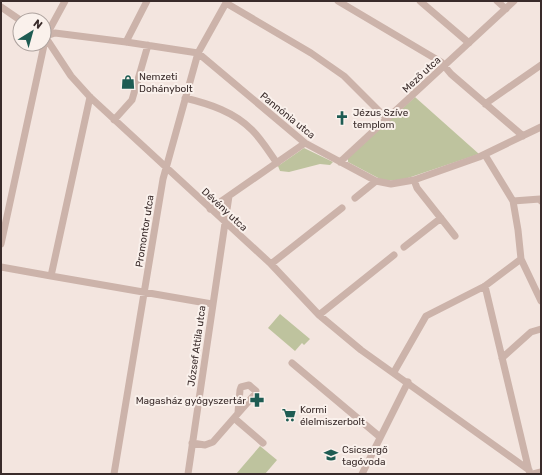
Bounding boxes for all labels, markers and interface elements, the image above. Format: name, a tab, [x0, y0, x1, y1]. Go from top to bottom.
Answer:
north arrow	[12, 12, 52, 52]
text: N	[31, 17, 45, 32]
street label: Mező utca	[400, 54, 443, 95]
place label: Nemzeti Dohánybolt	[139, 71, 193, 95]
shop icon: Nemzeti Dohánybolt	[120, 74, 136, 90]
street label: Pannónia utca	[258, 90, 317, 142]
place label: Jézus Szíve templom	[353, 107, 409, 131]
church icon: Jézus Szíve templom	[334, 110, 350, 126]
street label: Dévény utca	[199, 186, 250, 234]
street label: Promontor utca	[133, 194, 157, 268]
street label: József Attila utca	[185, 305, 209, 387]
pharmacy icon: Magasház gyógyszertár	[249, 392, 265, 408]
place label: Magasház gyógyszertár	[136, 395, 246, 407]
place label: Kormi élelmiszerbolt	[300, 404, 365, 428]
supermarket icon: Kormi élelmiszerbolt	[281, 407, 297, 423]
place label: Csicsergő tagóvoda	[342, 444, 388, 468]
school or university icon: Csicsergő tagóvoda	[323, 447, 339, 463]

